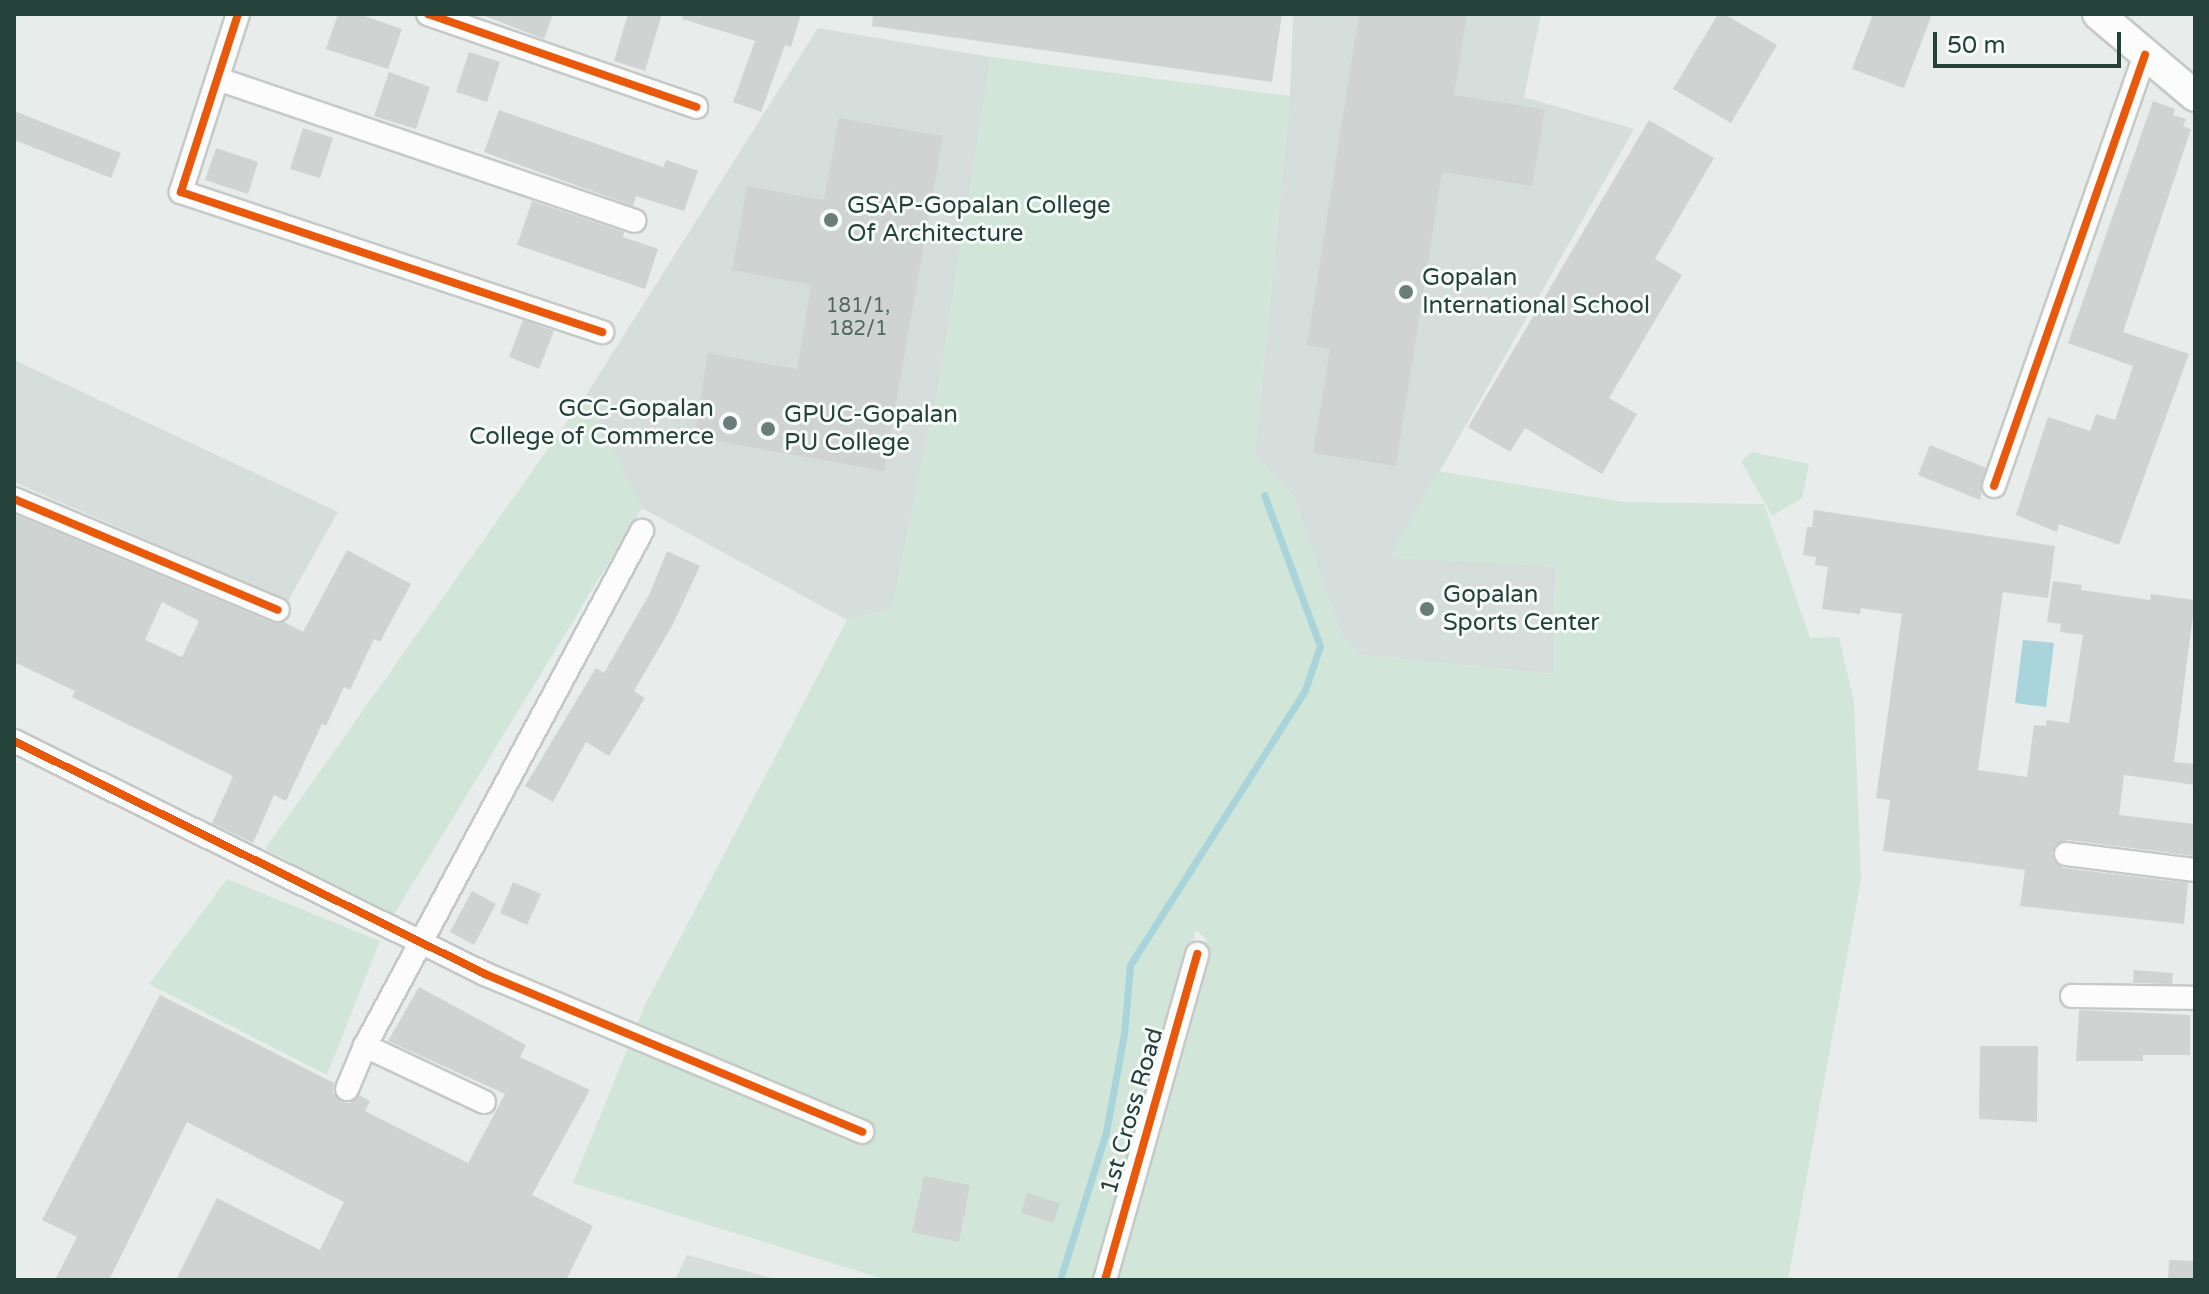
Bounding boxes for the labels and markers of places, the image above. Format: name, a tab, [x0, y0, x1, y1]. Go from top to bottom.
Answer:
place label: GSAP-Gopalan College Of Architecture	[847, 192, 1111, 248]
marker: GSAP-Gopalan College Of Architecture	[822, 211, 840, 229]
place label: Gopalan International School	[1422, 264, 1650, 320]
marker: Gopalan International School	[1397, 283, 1415, 301]
place label: GCC-Gopalan College of Commerce	[469, 395, 714, 451]
place label: GPUC-Gopalan PU College	[784, 401, 958, 457]
marker: GCC-Gopalan College of Commerce	[721, 414, 739, 432]
marker: GPUC-Gopalan PU College	[759, 420, 777, 438]
place label: Gopalan Sports Center	[1443, 581, 1599, 637]
marker: Gopalan Sports Center	[1418, 600, 1436, 618]

